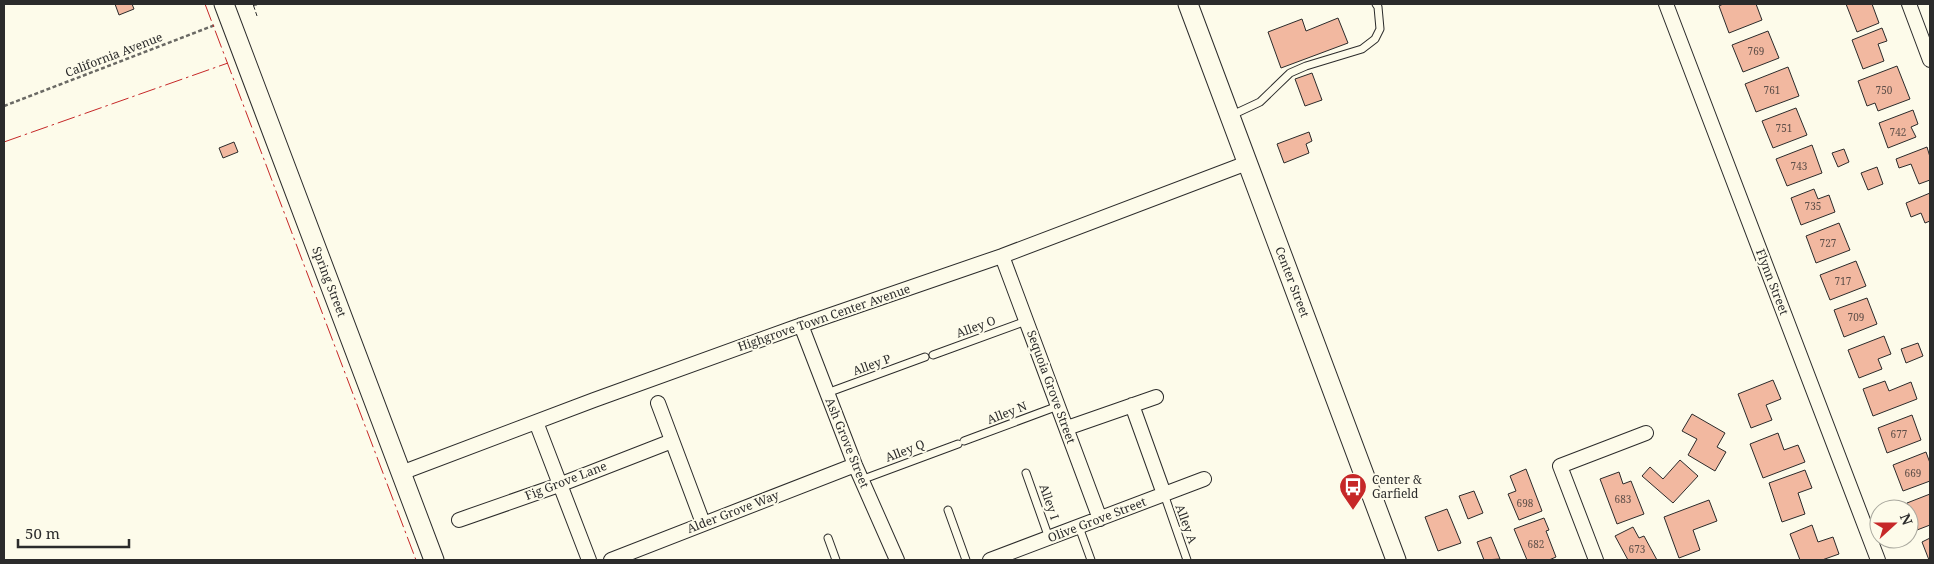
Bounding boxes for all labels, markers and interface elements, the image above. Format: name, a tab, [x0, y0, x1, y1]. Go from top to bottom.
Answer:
street label: California Avenue	[63, 28, 165, 81]
house number: 769	[1748, 44, 1764, 58]
house number: 761	[1764, 83, 1780, 97]
house number: 750	[1876, 83, 1893, 97]
house number: 751	[1776, 121, 1792, 135]
house number: 742	[1890, 125, 1906, 139]
house number: 743	[1791, 159, 1808, 173]
house number: 735	[1805, 199, 1821, 213]
house number: 727	[1820, 236, 1837, 250]
street label: Spring Street	[308, 244, 351, 319]
street label: Center Street	[1271, 244, 1314, 320]
street label: Flynn Street	[1752, 246, 1793, 317]
house number: 717	[1835, 274, 1852, 288]
street label: Highgrove Town Center Avenue	[735, 280, 912, 355]
house number: 709	[1848, 310, 1864, 324]
street label: Alley O	[954, 311, 998, 342]
street label: Sequoia Grove Street	[1023, 328, 1080, 446]
street label: Alley P	[850, 350, 893, 379]
street label: Ash Grove Street	[822, 395, 873, 490]
street label: Alley N	[984, 397, 1029, 428]
house number: 677	[1891, 427, 1908, 441]
street label: Alley Q	[883, 435, 927, 466]
street label: Fig Grove Lane	[522, 457, 609, 504]
house number: 669	[1905, 466, 1921, 480]
place label: Center & Garfield	[1372, 471, 1422, 502]
bus stop icon: Center & Garfield	[1338, 472, 1368, 511]
street label: Alley I	[1035, 482, 1063, 522]
street label: Alder Grove Way	[684, 486, 782, 537]
house number: 683	[1615, 492, 1632, 506]
street label: Olive Grove Street	[1045, 493, 1148, 546]
house number: 698	[1517, 496, 1534, 510]
north arrow	[1869, 499, 1919, 549]
street label: Alley A	[1172, 502, 1202, 546]
text: N	[1896, 511, 1917, 528]
scale bar	[18, 516, 129, 548]
text: 50 m	[25, 523, 60, 543]
house number: 682	[1528, 537, 1544, 551]
house number: 673	[1629, 542, 1646, 556]

